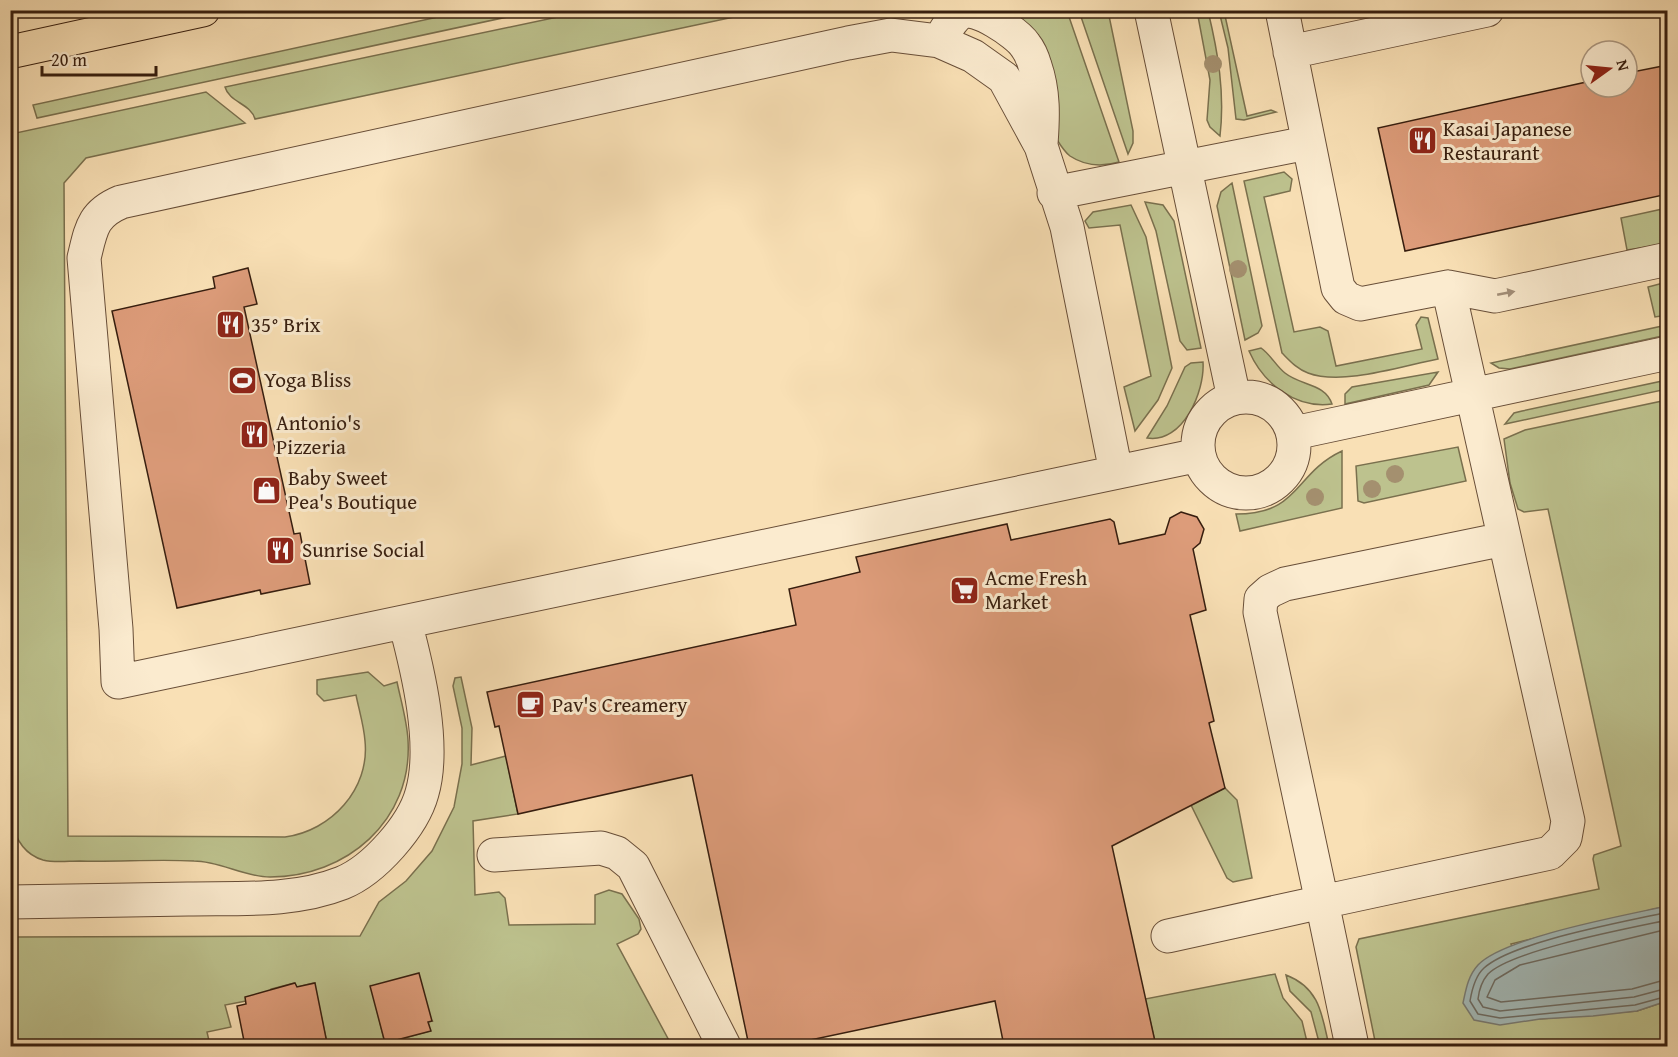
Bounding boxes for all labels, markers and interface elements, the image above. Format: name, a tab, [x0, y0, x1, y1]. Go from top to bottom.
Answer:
scale bar	[42, 39, 156, 77]
north arrow	[1579, 39, 1639, 99]
text: 20 m	[51, 46, 87, 73]
text: N	[1611, 57, 1637, 74]
place label: Kasai Japanese Restaurant	[1443, 113, 1572, 168]
restaurant icon: Kasai Japanese Restaurant	[1406, 125, 1438, 157]
one-way arrow	[1497, 288, 1516, 297]
restaurant icon: 35° Brix	[214, 309, 246, 341]
place label: 35° Brix	[251, 309, 321, 340]
sports icon: Yoga Bliss	[227, 364, 259, 396]
place label: Yoga Bliss	[264, 364, 351, 395]
place label: Antonio's Pizzeria	[276, 407, 361, 462]
restaurant icon: Antonio's Pizzeria	[239, 419, 271, 451]
place label: Baby Sweet Pea's Boutique	[288, 462, 417, 517]
shop icon: Baby Sweet Pea's Boutique	[251, 474, 283, 506]
restaurant icon: Sunrise Social	[265, 534, 297, 566]
place label: Sunrise Social	[302, 534, 425, 565]
place label: Acme Fresh Market	[985, 562, 1087, 617]
supermarket icon: Acme Fresh Market	[948, 574, 980, 606]
cafe icon: Pav's Creamery	[515, 689, 547, 721]
place label: Pav's Creamery	[552, 689, 688, 720]

